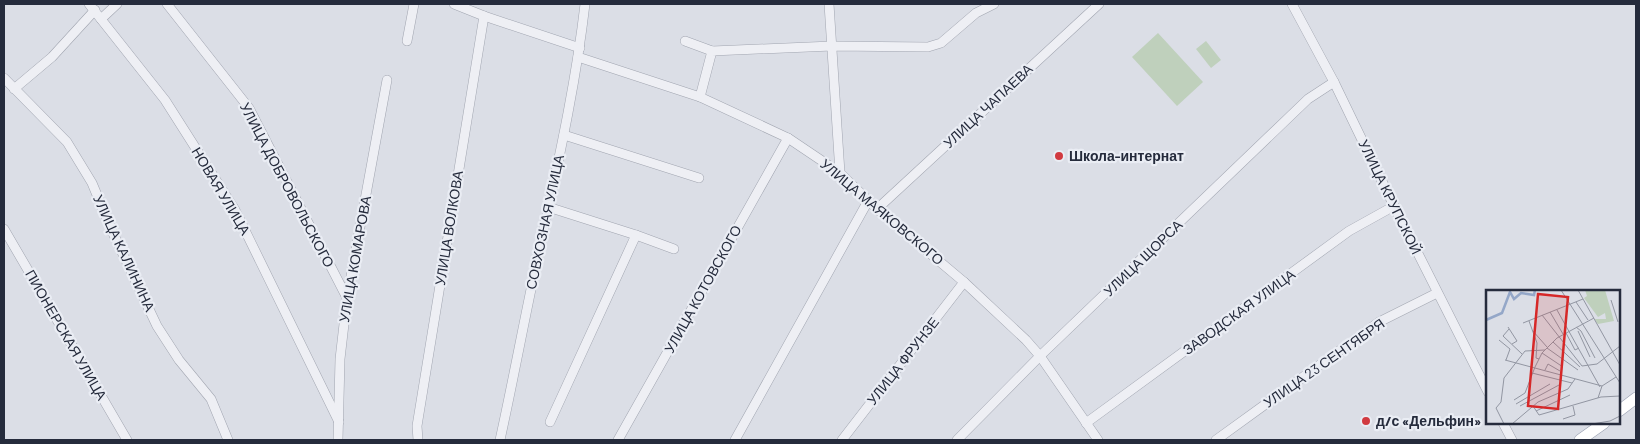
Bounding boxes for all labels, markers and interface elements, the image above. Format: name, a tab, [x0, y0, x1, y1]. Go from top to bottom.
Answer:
street label: УЛИЦА ЧАПАЕВА	[940, 60, 1036, 151]
street label: УЛИЦА ДОБРОВОЛЬСКОГО	[237, 100, 338, 270]
street label: УЛИЦА КРУПСКОЙ	[1355, 137, 1426, 257]
street label: НОВАЯ УЛИЦА	[189, 144, 255, 238]
place label: Школа-интернат	[1069, 147, 1184, 164]
marker: Школа-интернат	[1053, 150, 1065, 162]
street label: СОВХОЗНАЯ УЛИЦА	[522, 152, 567, 291]
street label: УЛИЦА МАЯКОВСКОГО	[817, 155, 948, 268]
street label: УЛИЦА ВОЛКОВА	[431, 169, 466, 287]
street label: УЛИЦА КАЛИНИНА	[90, 192, 159, 314]
street label: УЛИЦА КОМАРОВА	[335, 194, 374, 324]
street label: УЛИЦА ЩОРСА	[1100, 215, 1186, 299]
street label: УЛИЦА КОТОВСКОГО	[660, 222, 745, 356]
street label: ЗАВОДСКАЯ УЛИЦА	[1179, 265, 1299, 358]
street label: ПИОНЕРСКАЯ УЛИЦА	[22, 267, 111, 403]
inset map	[1486, 290, 1620, 424]
street label: УЛИЦА ФРУНЗЕ	[863, 313, 942, 408]
street label: УЛИЦА 23 СЕНТЯБРЯ	[1260, 314, 1388, 411]
place label: д/с «Дельфин»	[1376, 412, 1481, 429]
marker: д/с «Дельфин»	[1360, 415, 1372, 427]

